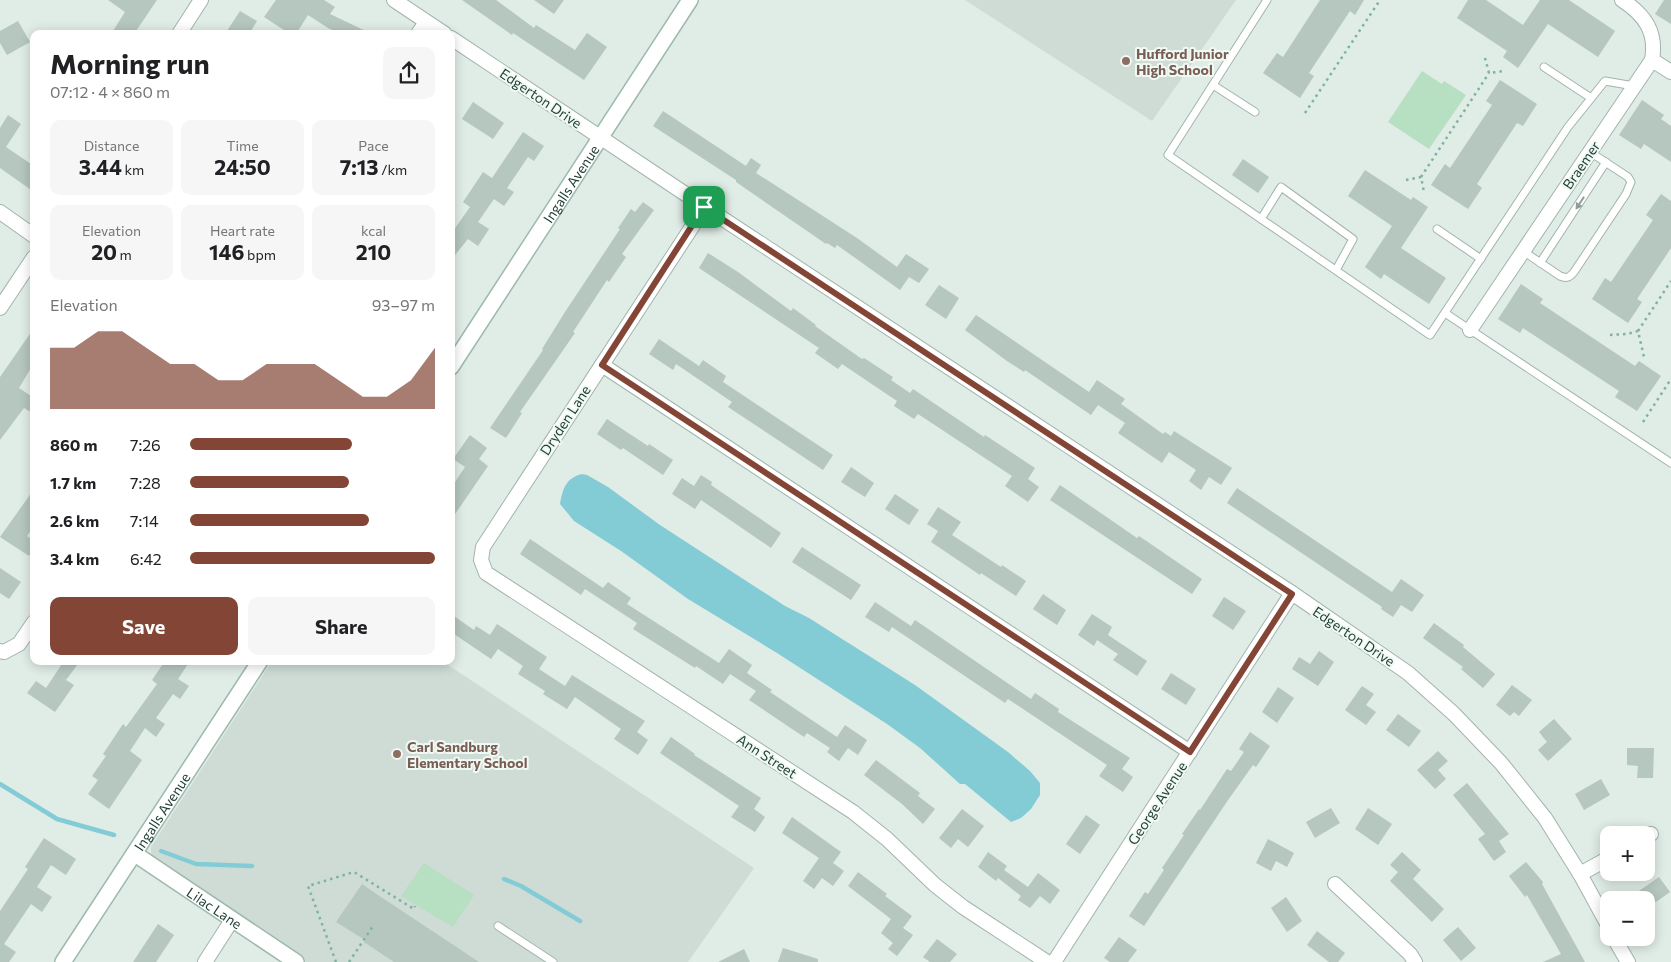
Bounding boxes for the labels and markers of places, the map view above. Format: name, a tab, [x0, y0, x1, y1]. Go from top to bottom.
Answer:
place label: Hufford Junior High School	[1136, 45, 1229, 78]
marker: Hufford Junior High School	[1120, 55, 1132, 67]
pin	[683, 186, 725, 228]
place label: Carl Sandburg Elementary School	[407, 738, 527, 771]
marker: Carl Sandburg Elementary School	[391, 748, 403, 760]

